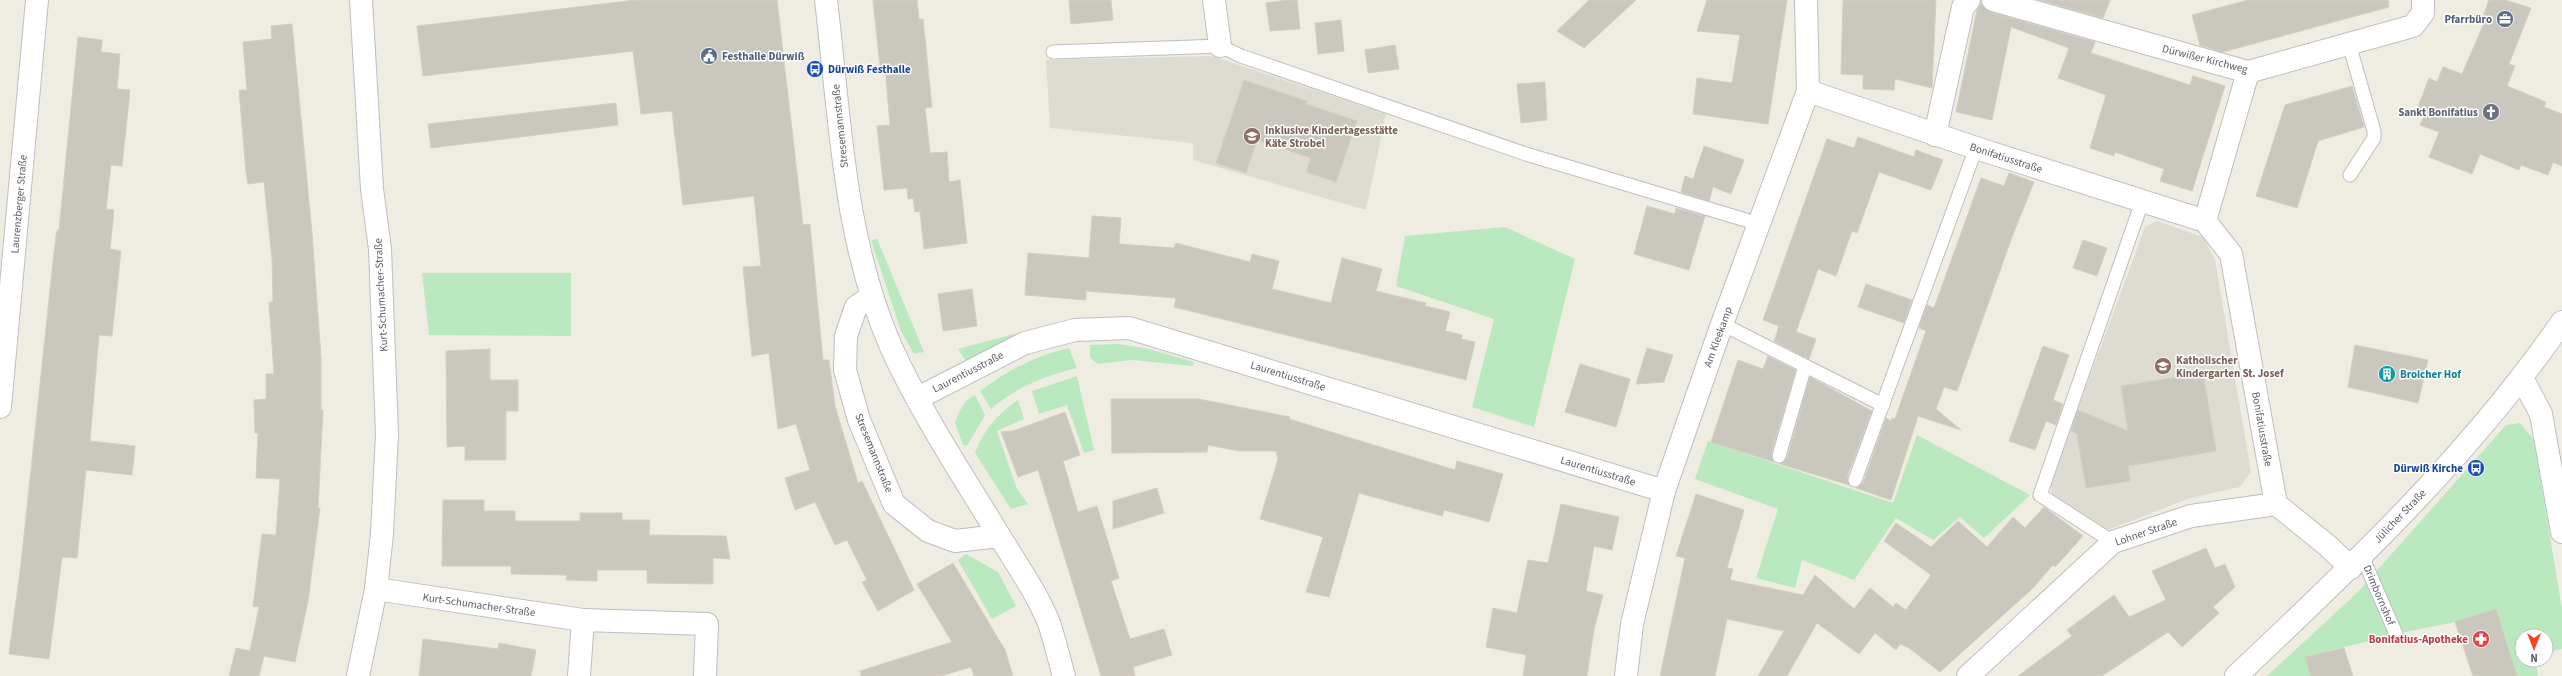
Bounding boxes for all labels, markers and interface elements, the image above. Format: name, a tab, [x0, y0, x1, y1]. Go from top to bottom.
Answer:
office icon: Pfarrbüro	[2495, 9, 2515, 29]
place label: Pfarrbüro	[2444, 12, 2492, 27]
street label: Dürwißer Kirchweg	[2161, 41, 2250, 77]
public building icon: Festhalle Dürwiß	[699, 46, 719, 66]
place label: Festhalle Dürwiß	[722, 49, 805, 64]
bus stop icon: Dürwiß Festhalle	[805, 59, 825, 79]
place label: Dürwiß Festhalle	[828, 62, 911, 77]
street label: Stresemannstraße	[828, 83, 852, 169]
church icon: Sankt Bonifatius	[2481, 102, 2501, 122]
place label: Sankt Bonifatius	[2398, 105, 2478, 120]
place label: Inklusive Kindertagesstätte Käte Strobel	[1265, 123, 1398, 151]
school or university icon: Inklusive Kindertagesstätte Käte Strobel	[1242, 126, 1262, 146]
street label: Bonifatiusstraße	[1968, 139, 2045, 177]
street label: Laurenzberger Straße	[7, 153, 31, 254]
street label: Kurt-Schumacher-Straße	[371, 237, 391, 352]
street label: Am Kleekamp	[1700, 305, 1736, 369]
street label: Laurentiusstraße	[930, 347, 1007, 396]
place label: Katholischer Kindergarten St. Josef	[2176, 353, 2285, 381]
school or university icon: Katholischer Kindergarten St. Josef	[2153, 356, 2173, 376]
street label: Laurentiusstraße	[1248, 357, 1328, 395]
building icon: Broicher Hof	[2377, 364, 2397, 384]
place label: Broicher Hof	[2400, 367, 2462, 382]
street label: Bonifatiusstraße	[2248, 390, 2276, 468]
street label: Stresemannstraße	[851, 411, 897, 495]
street label: Laurentiusstraße	[1558, 452, 1638, 490]
bus stop icon: Dürwiß Kirche	[2466, 458, 2486, 478]
place label: Dürwiß Kirche	[2393, 461, 2463, 476]
street label: Jülicher Straße	[2370, 485, 2430, 546]
street label: Lohner Straße	[2113, 514, 2180, 550]
street label: Drimbornshof	[2360, 563, 2399, 628]
street label: Kurt-Schumacher-Straße	[422, 590, 537, 620]
north arrow	[2514, 628, 2554, 668]
pharmacy icon: Bonifatius-Apotheke	[2471, 629, 2491, 649]
place label: Bonifatius-Apotheke	[2369, 632, 2468, 647]
text: N	[2530, 650, 2538, 665]

